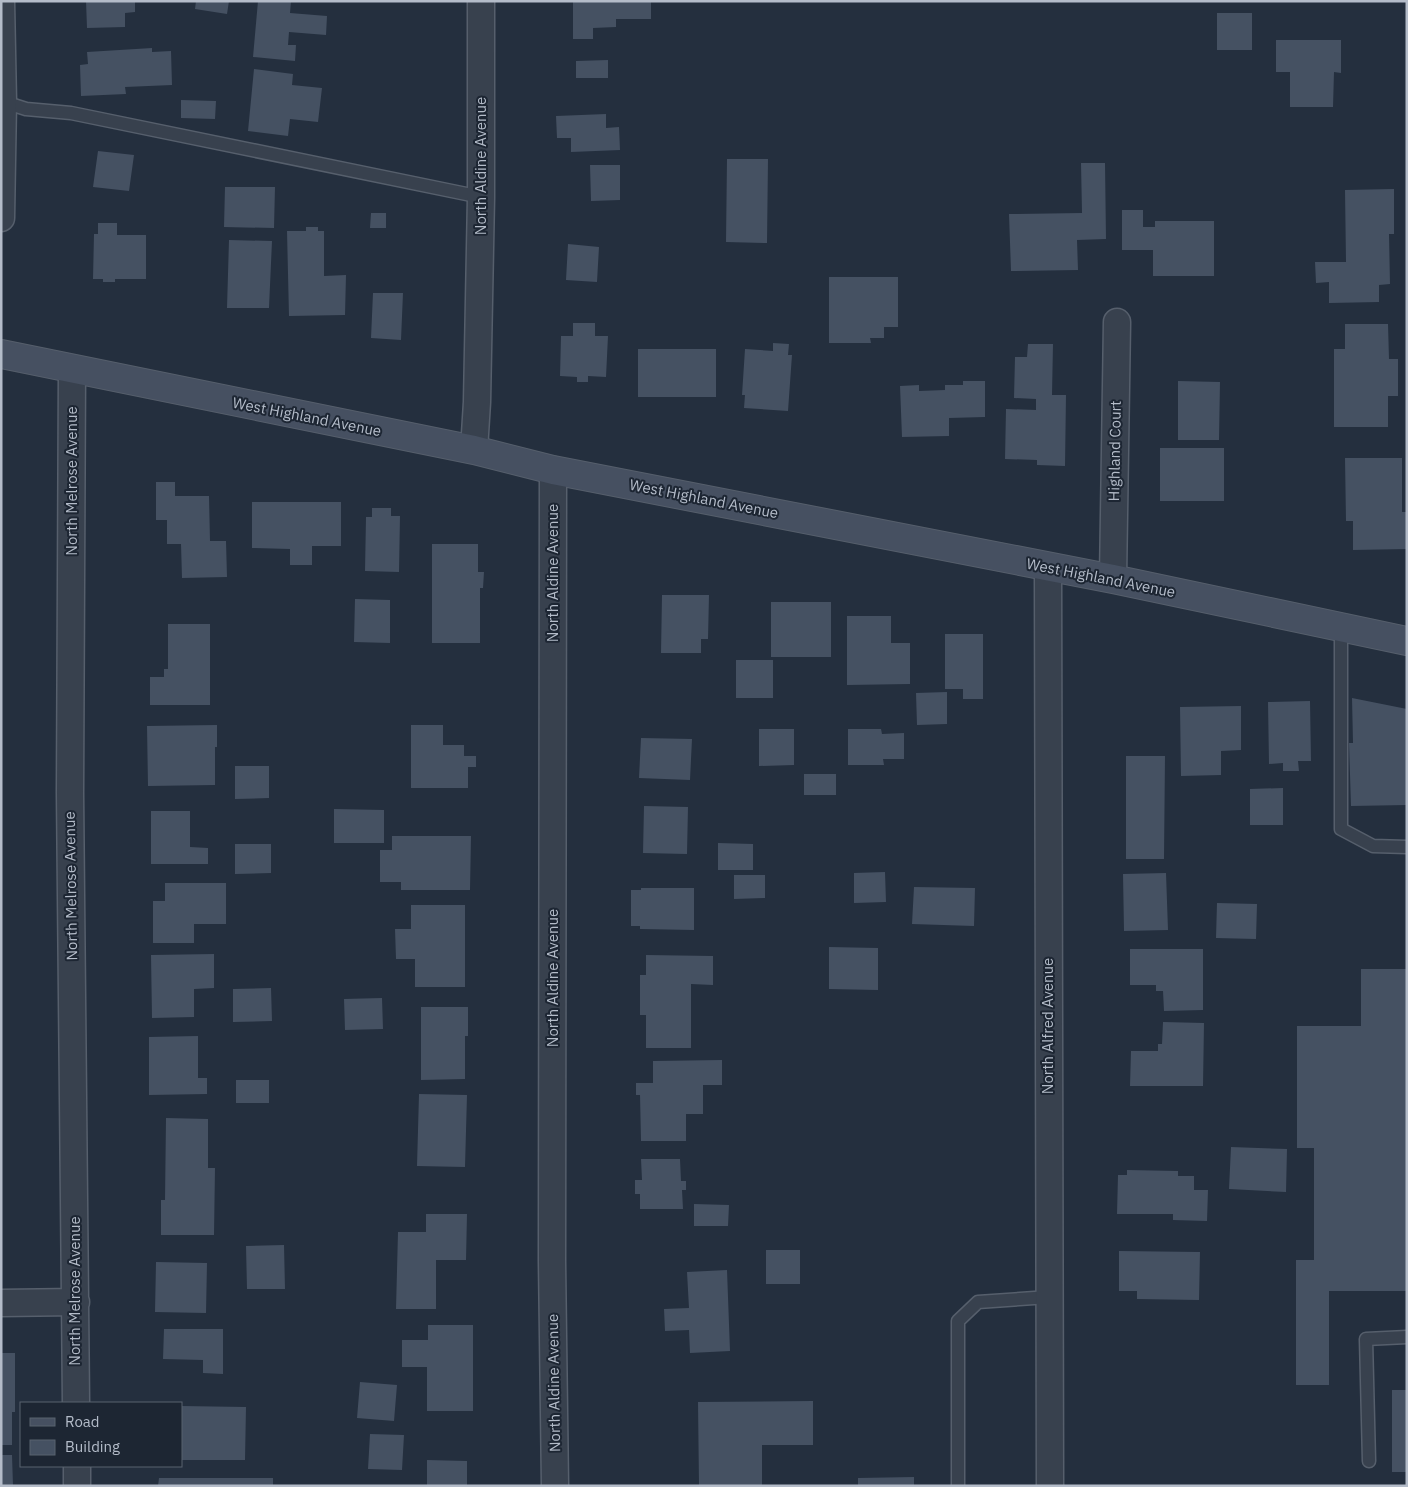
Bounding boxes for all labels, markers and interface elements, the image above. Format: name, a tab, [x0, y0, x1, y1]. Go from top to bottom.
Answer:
street label: North Aldine Avenue	[471, 97, 490, 235]
street label: West Highland Avenue	[231, 393, 383, 440]
street label: Highland Court	[1104, 400, 1125, 502]
street label: North Melrose Avenue	[62, 406, 81, 556]
street label: West Highland Avenue	[628, 475, 780, 522]
street label: North Aldine Avenue	[543, 504, 562, 642]
street label: West Highland Avenue	[1025, 554, 1177, 601]
street label: North Melrose Avenue	[60, 811, 81, 961]
street label: North Aldine Avenue	[543, 909, 562, 1047]
street label: North Alfred Avenue	[1038, 958, 1057, 1094]
street label: North Melrose Avenue	[65, 1216, 84, 1366]
street label: North Aldine Avenue	[543, 1314, 564, 1452]
legend	[20, 1402, 182, 1467]
text: Road	[65, 1412, 100, 1431]
text: Building	[65, 1437, 120, 1456]

